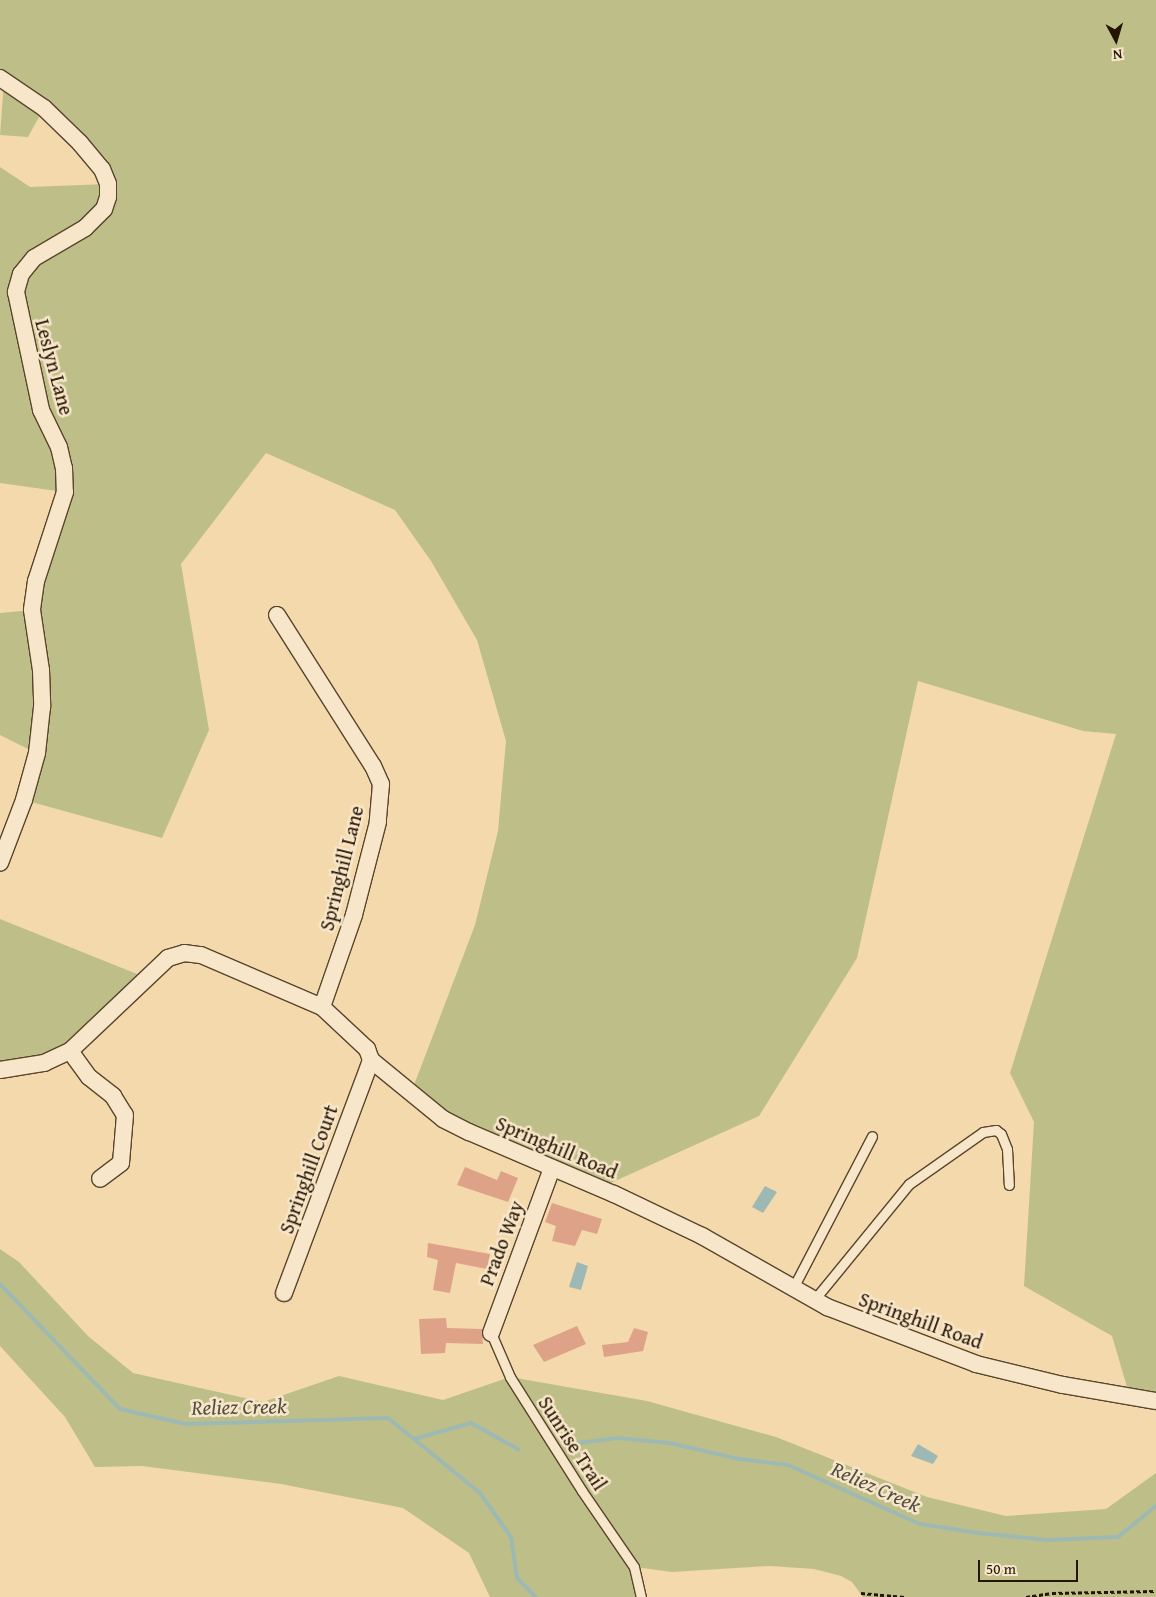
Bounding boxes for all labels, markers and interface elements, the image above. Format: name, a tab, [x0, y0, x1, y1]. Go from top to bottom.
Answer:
north arrow	[1091, 15, 1141, 65]
text: N	[1112, 44, 1123, 65]
street label: Leslyn Lane	[31, 317, 79, 417]
street label: Springhill Lane	[314, 803, 368, 933]
street label: Springhill Court	[274, 1101, 342, 1237]
street label: Springhill Road	[493, 1111, 621, 1183]
street label: Prado Way	[474, 1197, 528, 1289]
street label: Springhill Road	[856, 1287, 986, 1353]
street label: Sunrise Trail	[534, 1391, 612, 1495]
water label: Reliez Creek	[191, 1394, 287, 1420]
water label: Reliez Creek	[827, 1456, 925, 1518]
scale bar	[981, 1550, 1081, 1582]
text: 50 m	[986, 1558, 1016, 1579]

